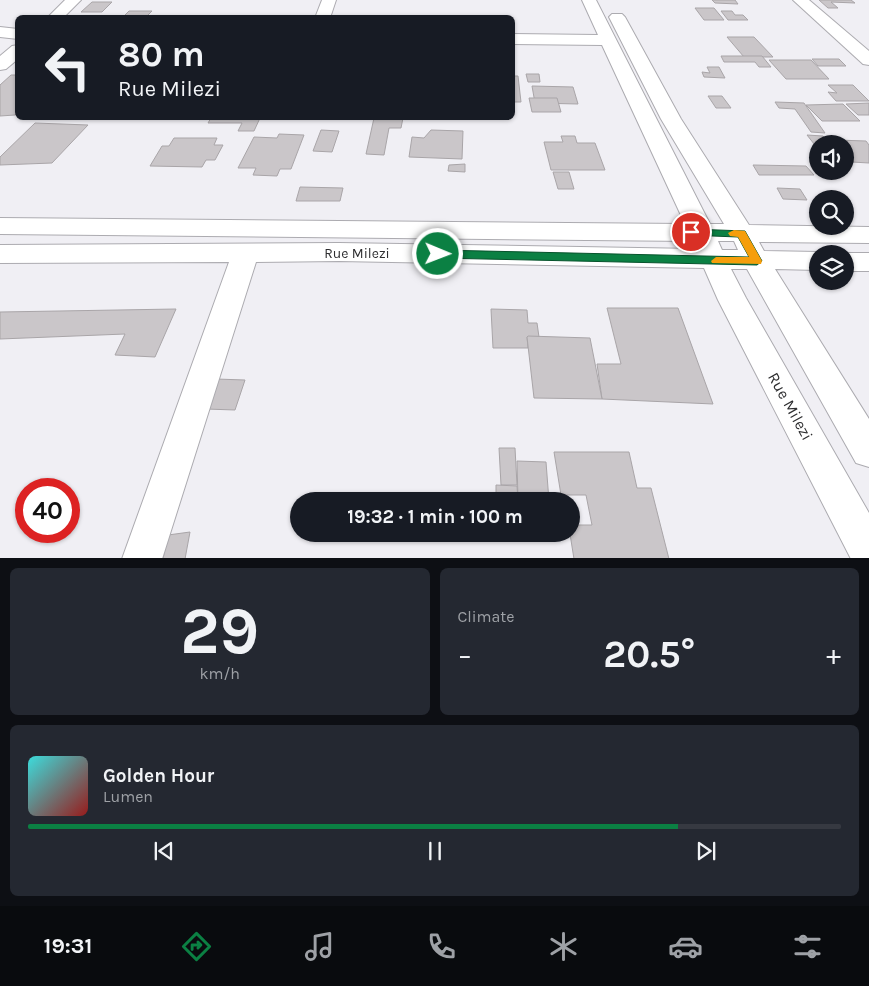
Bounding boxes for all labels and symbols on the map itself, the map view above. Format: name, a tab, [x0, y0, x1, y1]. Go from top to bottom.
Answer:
pin	[670, 211, 712, 253]
position arrow	[411, 227, 463, 279]
street label: Rue Milezi	[324, 245, 390, 262]
street label: Rue Milezi	[764, 369, 817, 444]
speed limit sign: 40	[15, 478, 80, 543]

